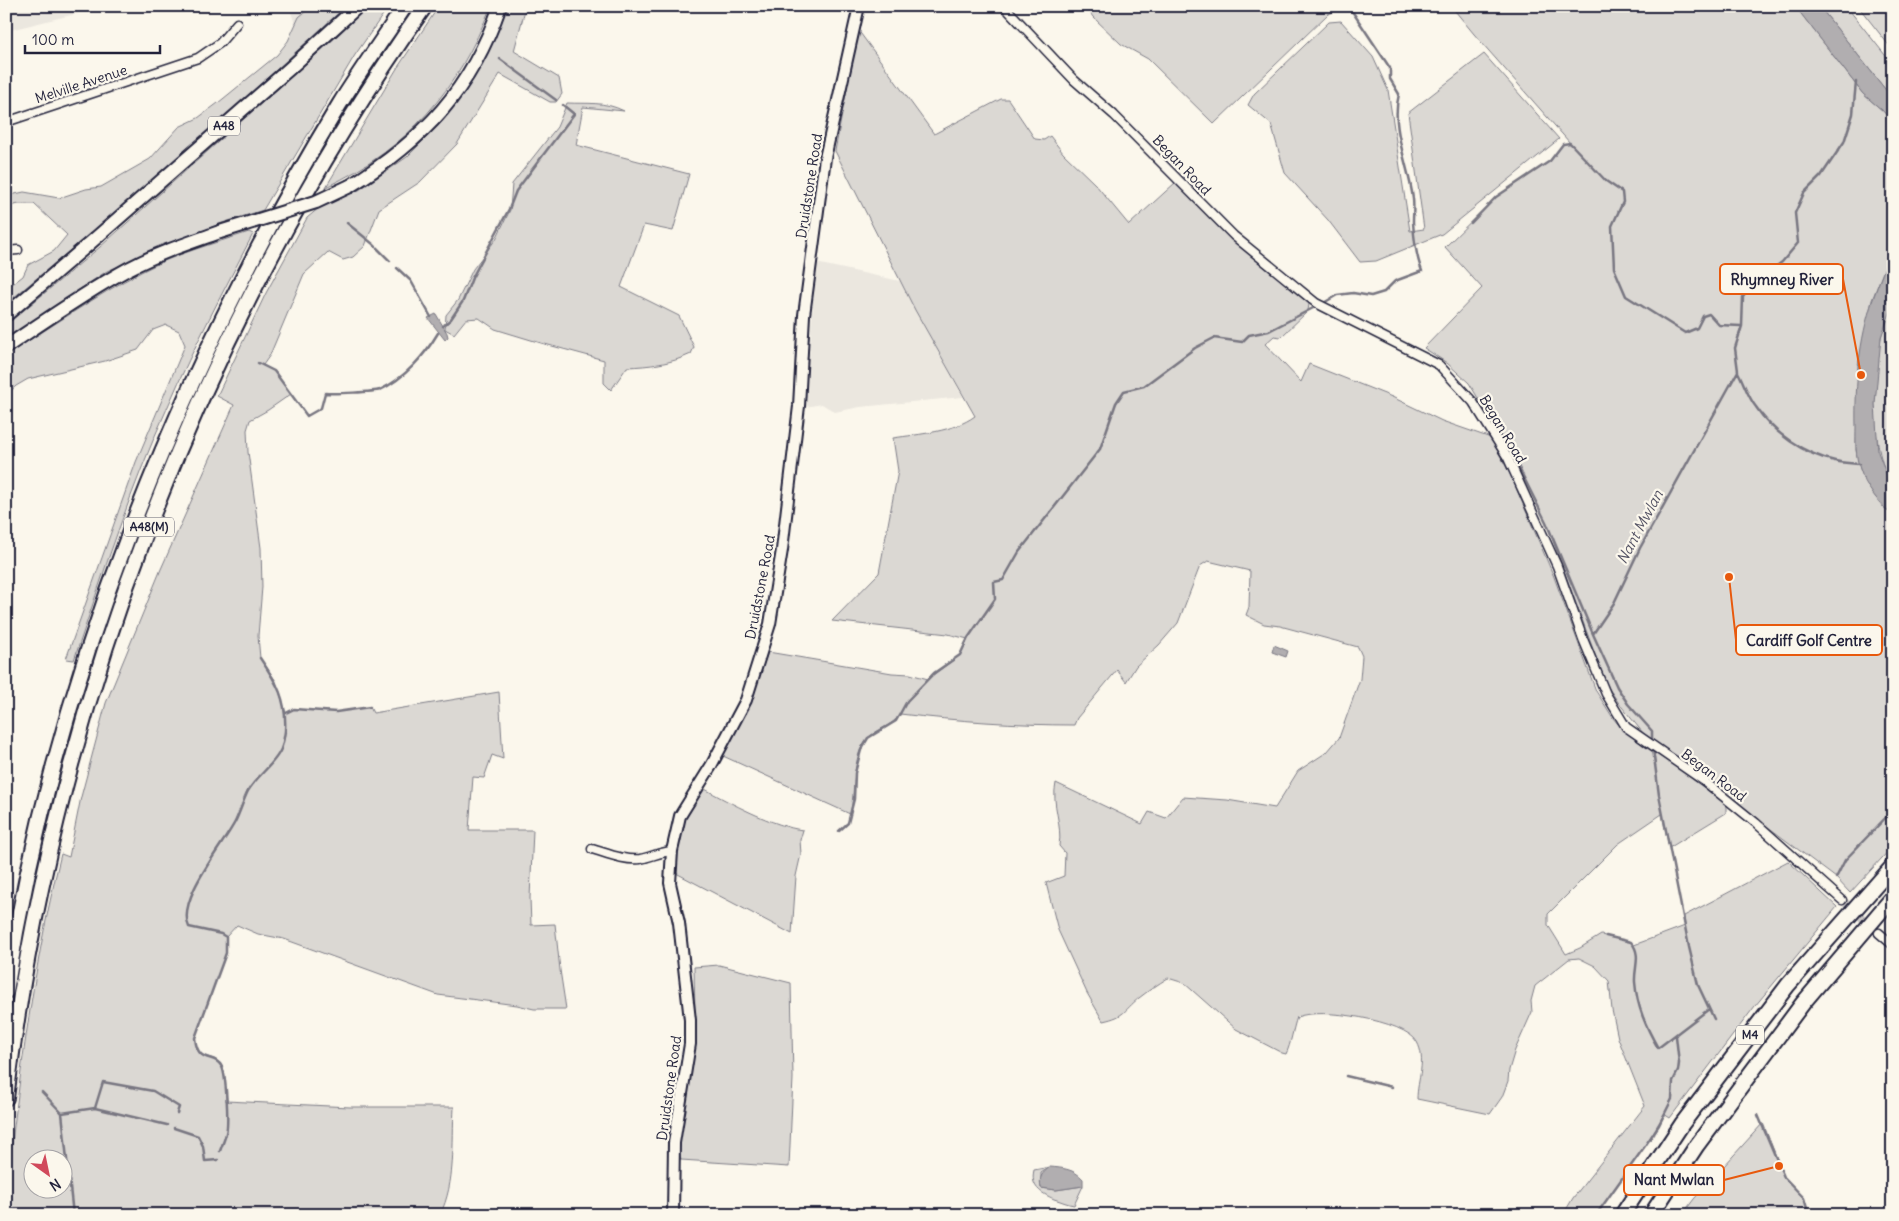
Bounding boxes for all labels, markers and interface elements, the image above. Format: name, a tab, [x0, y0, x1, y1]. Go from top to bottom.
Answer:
scale bar	[25, 22, 160, 54]
text: 100 m	[32, 30, 74, 49]
street label: Melville Avenue	[33, 61, 129, 107]
road number: A48	[208, 116, 240, 136]
street label: Began Road	[1149, 131, 1215, 199]
street label: Druidstone Road	[792, 132, 826, 240]
callout: Rhymney River	[1720, 264, 1843, 294]
text: Rhymney River	[1730, 270, 1834, 290]
street label: Began Road	[1476, 391, 1530, 467]
water label: Nant Mwlan	[1612, 486, 1667, 567]
road number: A48(M)	[124, 518, 174, 536]
street label: Druidstone Road	[741, 533, 779, 641]
callout: Cardiff Golf Centre	[1736, 625, 1882, 655]
text: Cardiff Golf Centre	[1746, 631, 1872, 650]
street label: Began Road	[1678, 745, 1750, 805]
road number: M4	[1736, 1026, 1764, 1044]
street label: Druidstone Road	[653, 1034, 685, 1142]
north arrow	[22, 1148, 72, 1198]
callout: Nant Mwlan	[1624, 1165, 1724, 1195]
text: Nant Mwlan	[1634, 1170, 1715, 1189]
text: N	[46, 1175, 64, 1195]

